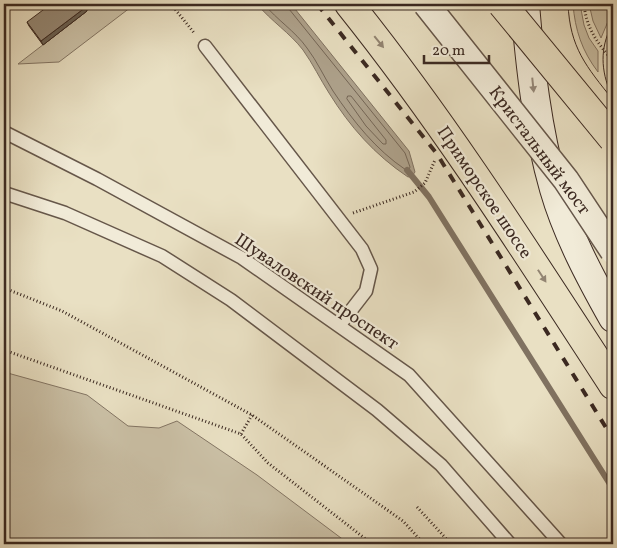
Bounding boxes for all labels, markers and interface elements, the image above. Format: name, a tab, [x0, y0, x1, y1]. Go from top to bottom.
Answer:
scale bar	[424, 32, 490, 64]
one-way arrow	[374, 35, 385, 48]
text: 20 m	[432, 41, 465, 62]
one-way arrow	[529, 78, 537, 94]
street label: Кристальный мост	[482, 81, 596, 221]
street label: Приморское шоссе	[430, 122, 537, 264]
street label: Шуваловский проспект	[229, 228, 403, 357]
one-way arrow	[537, 269, 547, 282]

